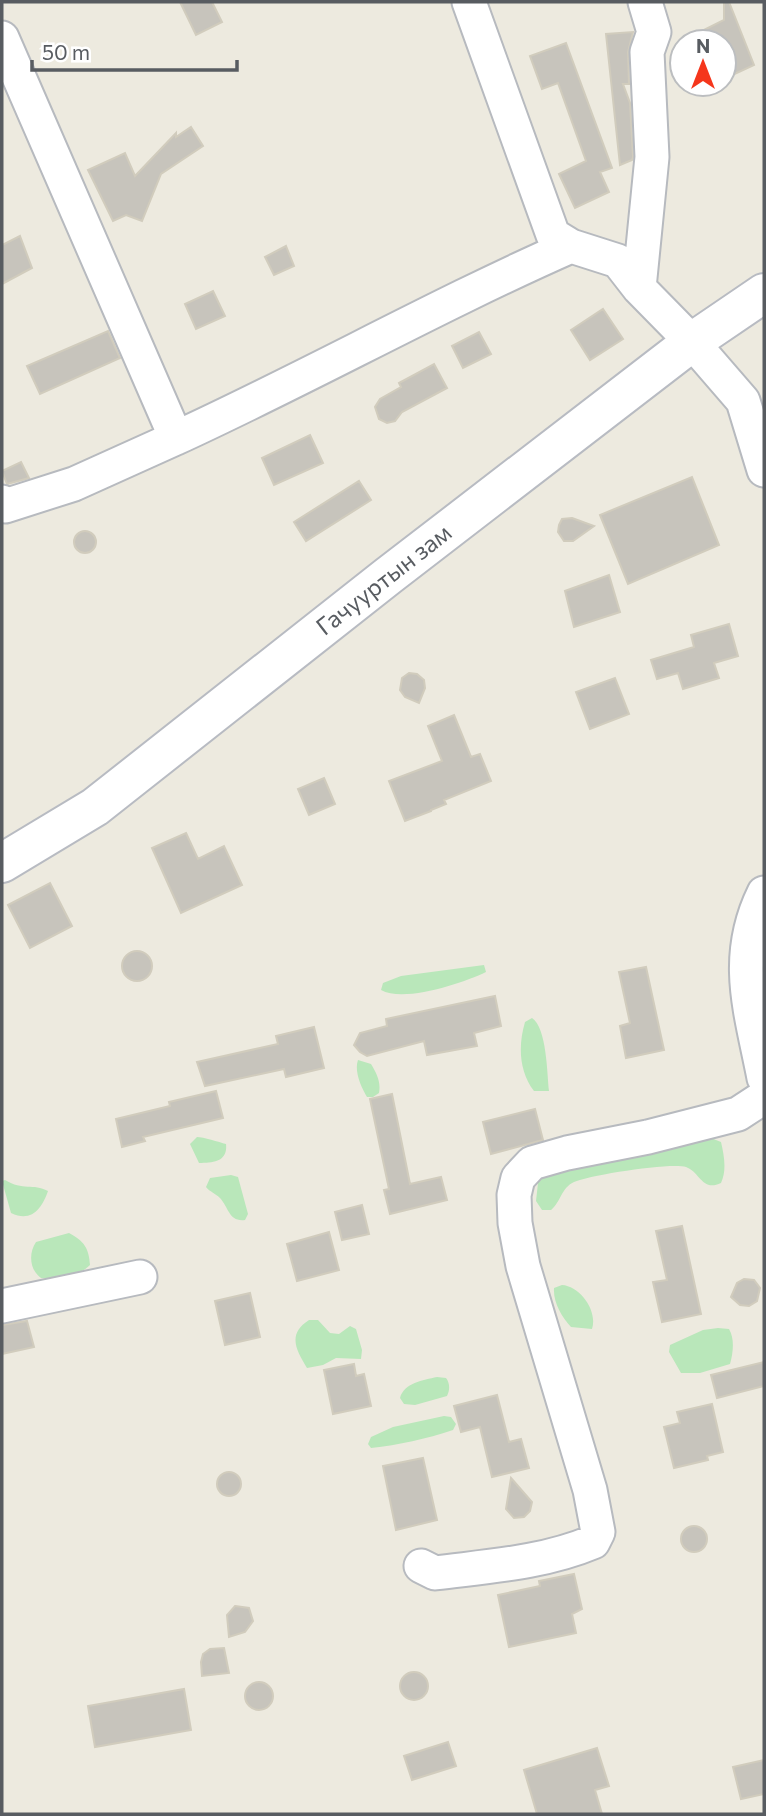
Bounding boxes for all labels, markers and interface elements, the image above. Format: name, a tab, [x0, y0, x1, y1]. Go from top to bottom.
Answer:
scale bar	[32, 28, 236, 72]
north arrow	[668, 28, 738, 98]
text: N	[696, 34, 710, 57]
text: 50 m	[42, 39, 90, 64]
street label: Гачууртын зам	[310, 517, 456, 641]

